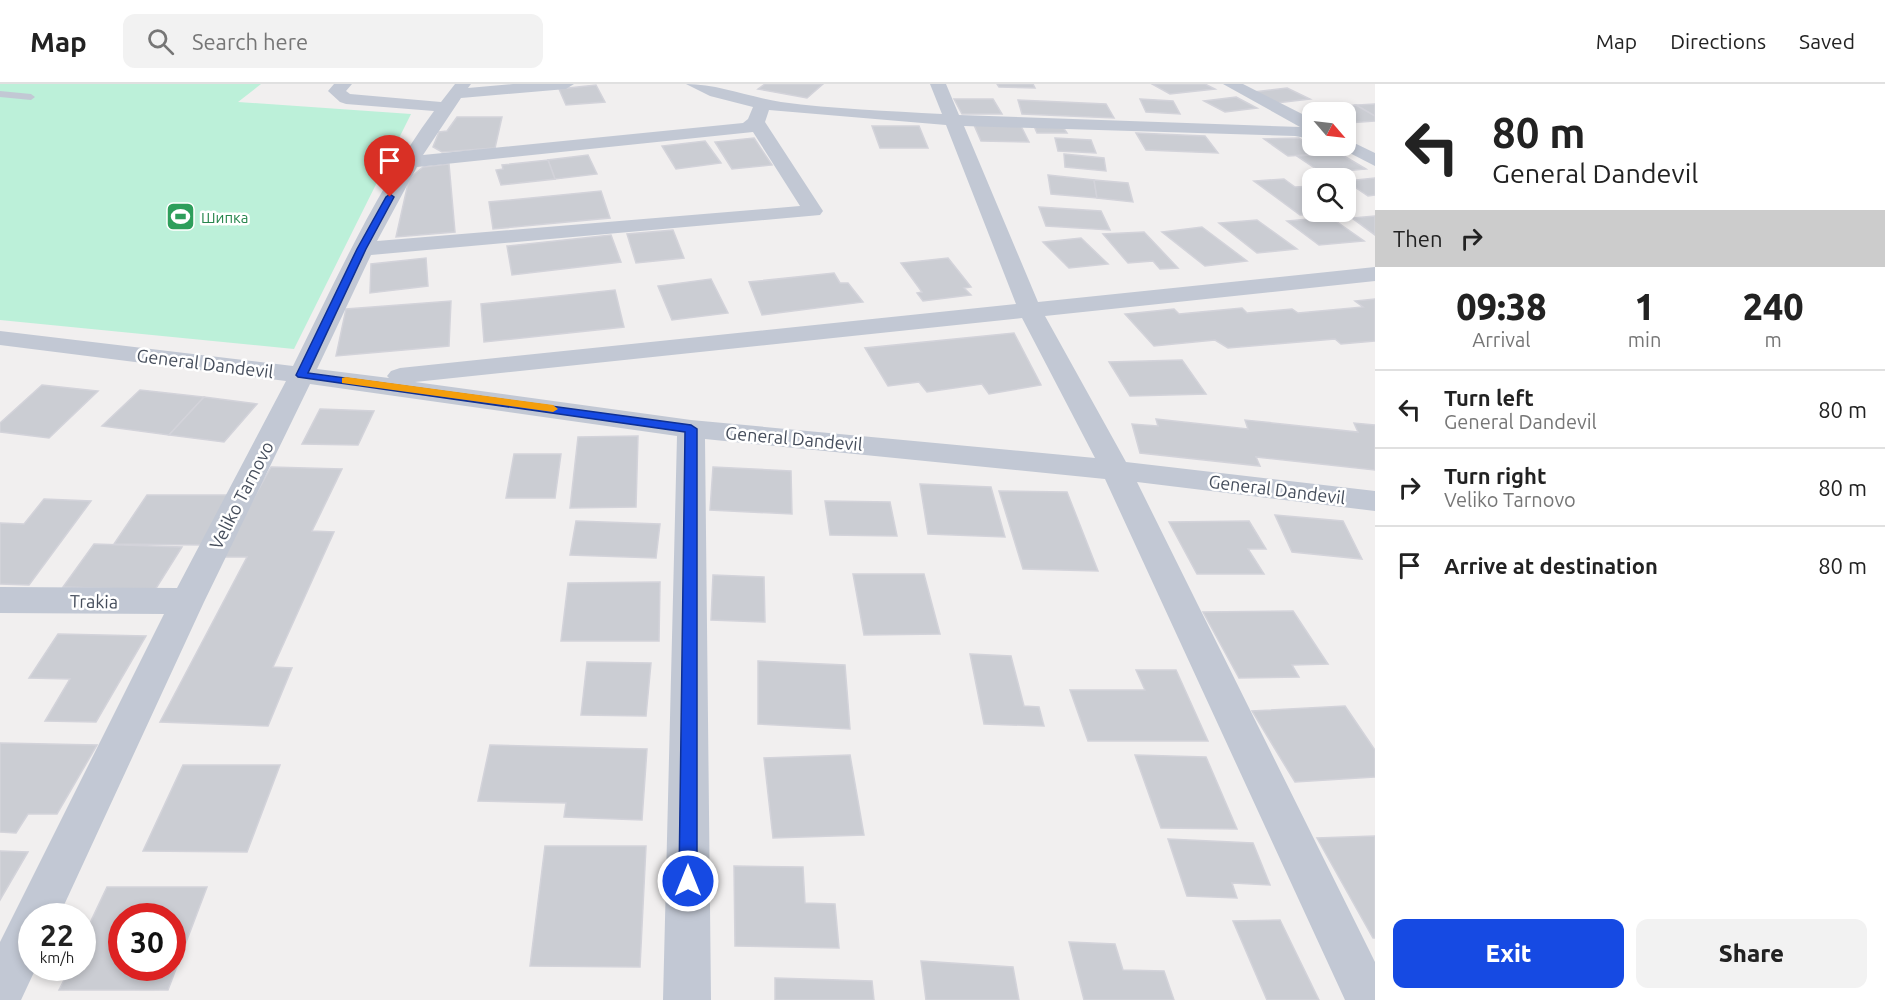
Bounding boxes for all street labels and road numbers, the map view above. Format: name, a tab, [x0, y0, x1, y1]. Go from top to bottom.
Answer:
street label: General Dandevil	[136, 345, 275, 381]
street label: General Dandevil	[725, 422, 864, 454]
street label: Veliko Tarnovo	[205, 438, 277, 552]
street label: General Dandevil	[1208, 471, 1347, 507]
street label: Trakia	[70, 591, 118, 611]

